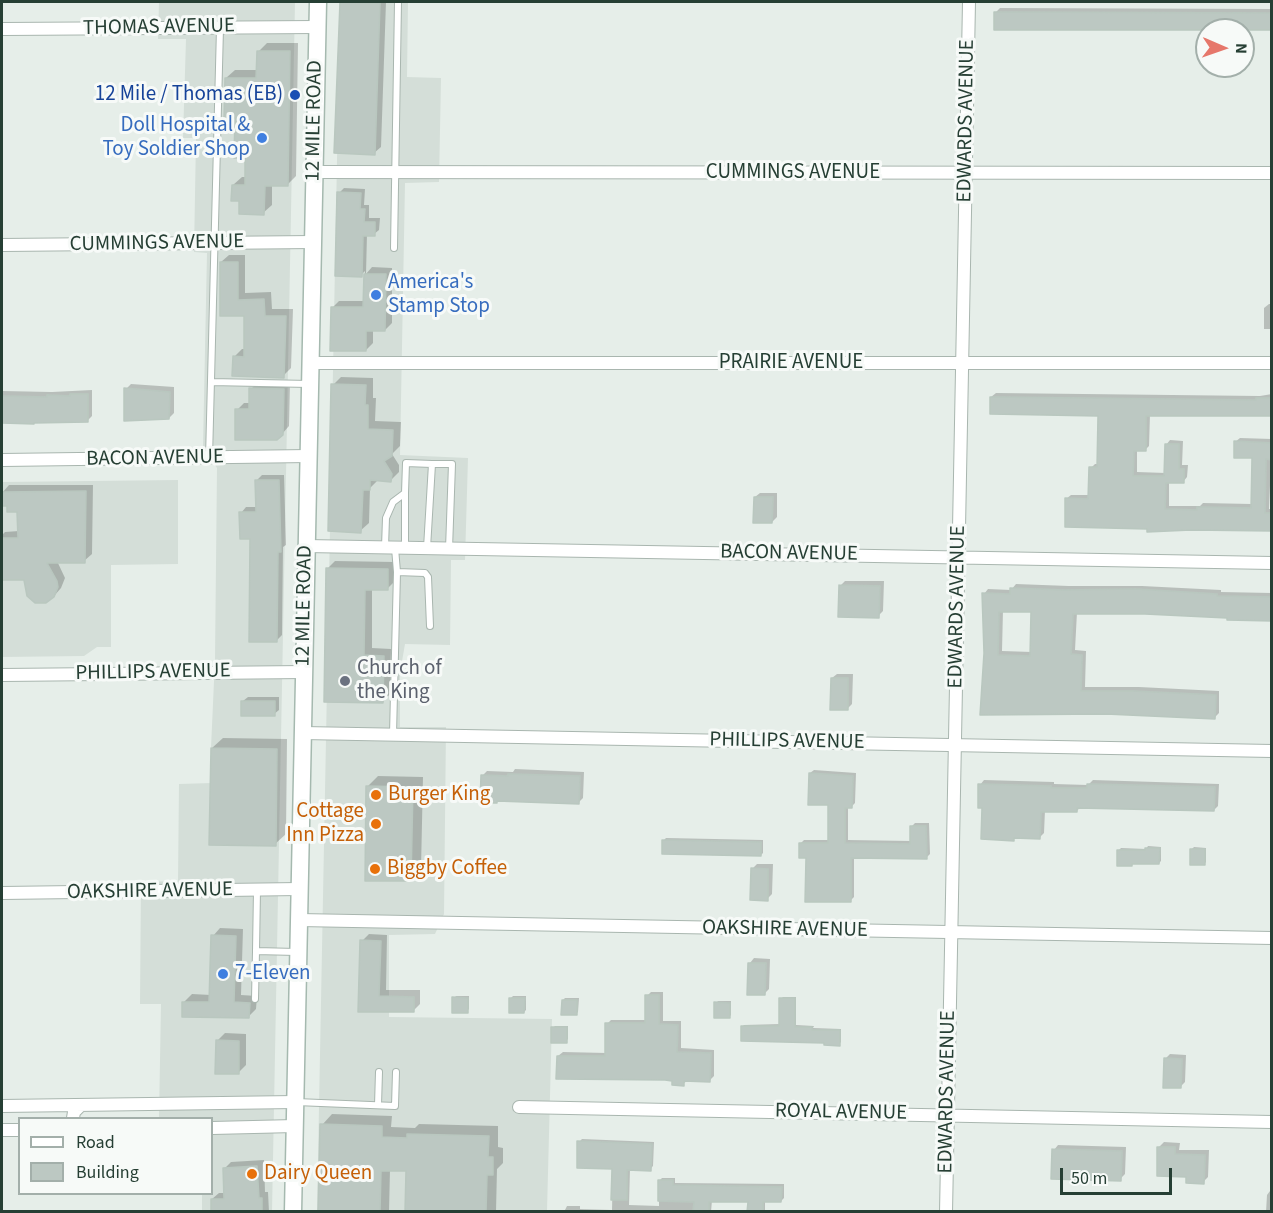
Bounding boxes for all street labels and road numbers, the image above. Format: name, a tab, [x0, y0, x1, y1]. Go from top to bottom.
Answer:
street label: THOMAS AVENUE	[83, 14, 235, 42]
street label: EDWARDS AVENUE	[953, 39, 981, 203]
street label: 12 MILE ROAD	[301, 60, 329, 182]
street label: CUMMINGS AVENUE	[706, 160, 880, 186]
street label: CUMMINGS AVENUE	[70, 230, 244, 258]
street label: PRAIRIE AVENUE	[719, 350, 863, 376]
street label: BACON AVENUE	[86, 445, 224, 473]
street label: EDWARDS AVENUE	[944, 525, 972, 689]
street label: BACON AVENUE	[720, 540, 858, 568]
street label: 12 MILE ROAD	[291, 545, 319, 667]
street label: PHILLIPS AVENUE	[75, 659, 231, 687]
street label: PHILLIPS AVENUE	[709, 728, 865, 756]
street label: OAKSHIRE AVENUE	[67, 878, 233, 906]
street label: OAKSHIRE AVENUE	[702, 916, 868, 944]
street label: EDWARDS AVENUE	[934, 1010, 962, 1174]
street label: ROYAL AVENUE	[775, 1099, 907, 1127]

